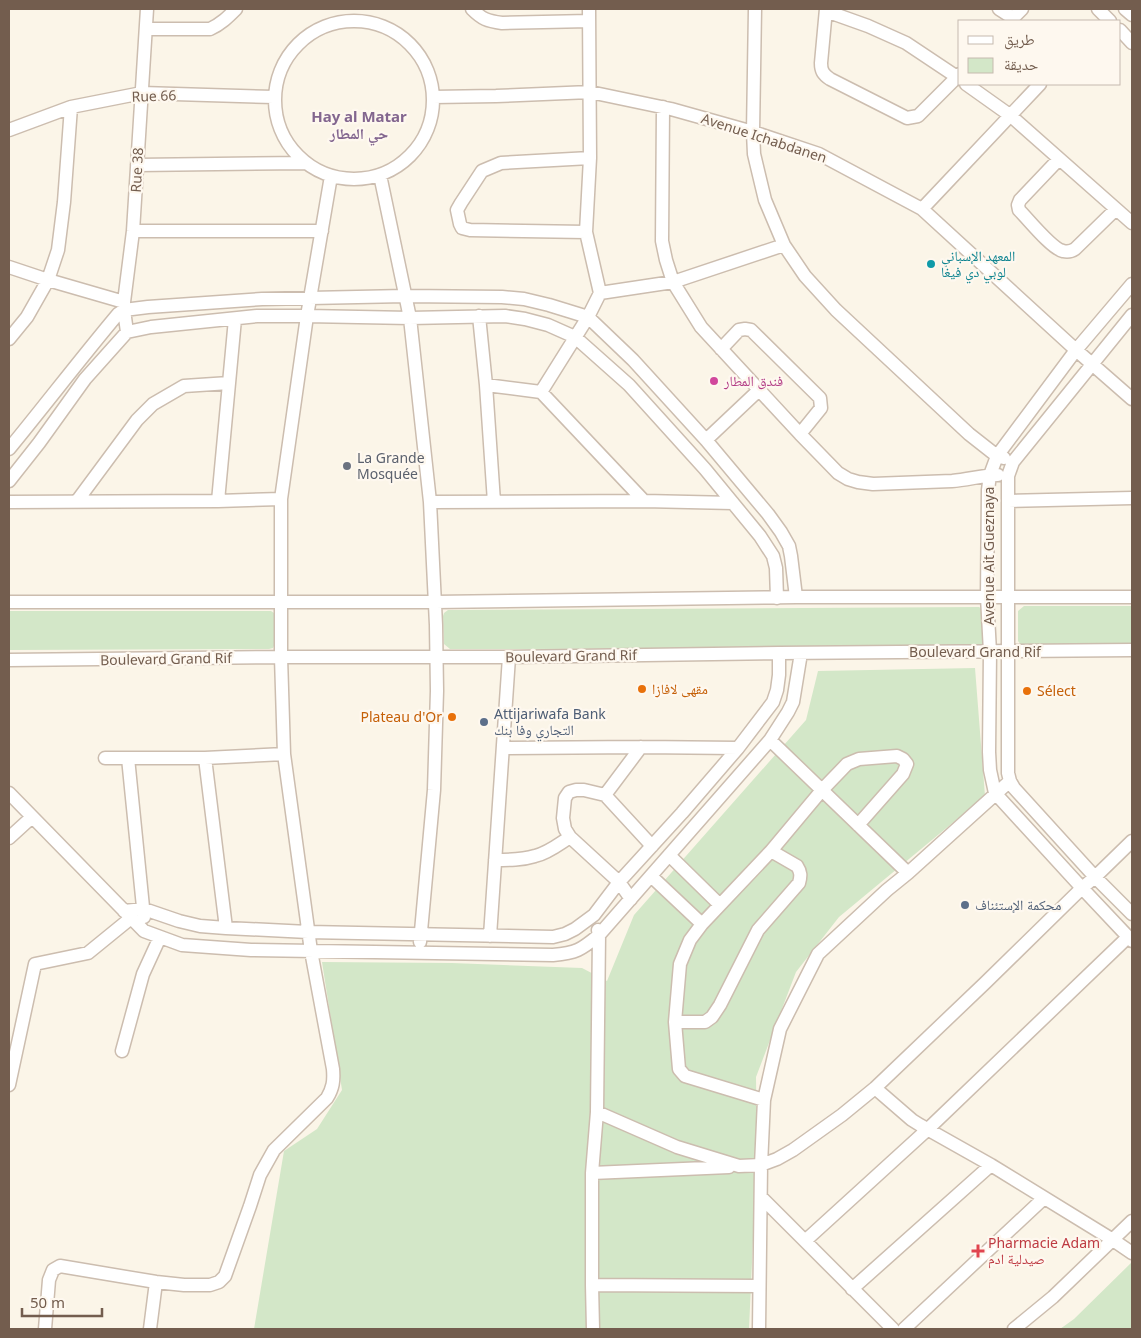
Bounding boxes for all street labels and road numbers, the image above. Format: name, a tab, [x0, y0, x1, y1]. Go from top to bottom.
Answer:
street label: Rue 66	[131, 85, 177, 106]
street label: Avenue Ichabdanen	[699, 108, 829, 167]
street label: Rue 38	[126, 147, 147, 193]
street label: Avenue Ait Gueznaya	[979, 487, 998, 625]
street label: Boulevard Grand Rif	[909, 642, 1042, 661]
street label: Boulevard Grand Rif	[505, 645, 638, 666]
street label: Boulevard Grand Rif	[100, 648, 233, 669]

